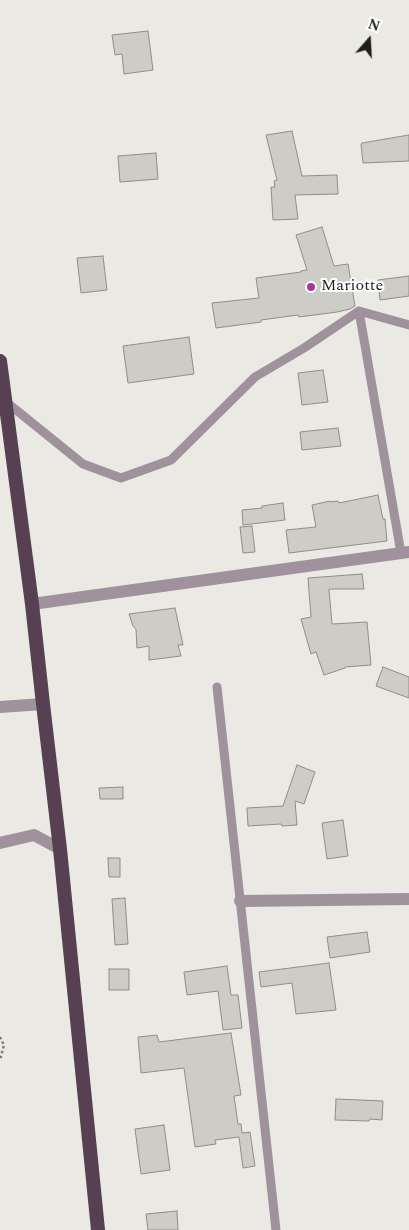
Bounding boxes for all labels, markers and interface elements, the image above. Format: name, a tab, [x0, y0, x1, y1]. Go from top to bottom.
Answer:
text: N	[365, 14, 383, 37]
north arrow	[344, 15, 394, 65]
place label: Mariotte	[321, 277, 383, 297]
marker: Mariotte	[305, 281, 317, 293]

